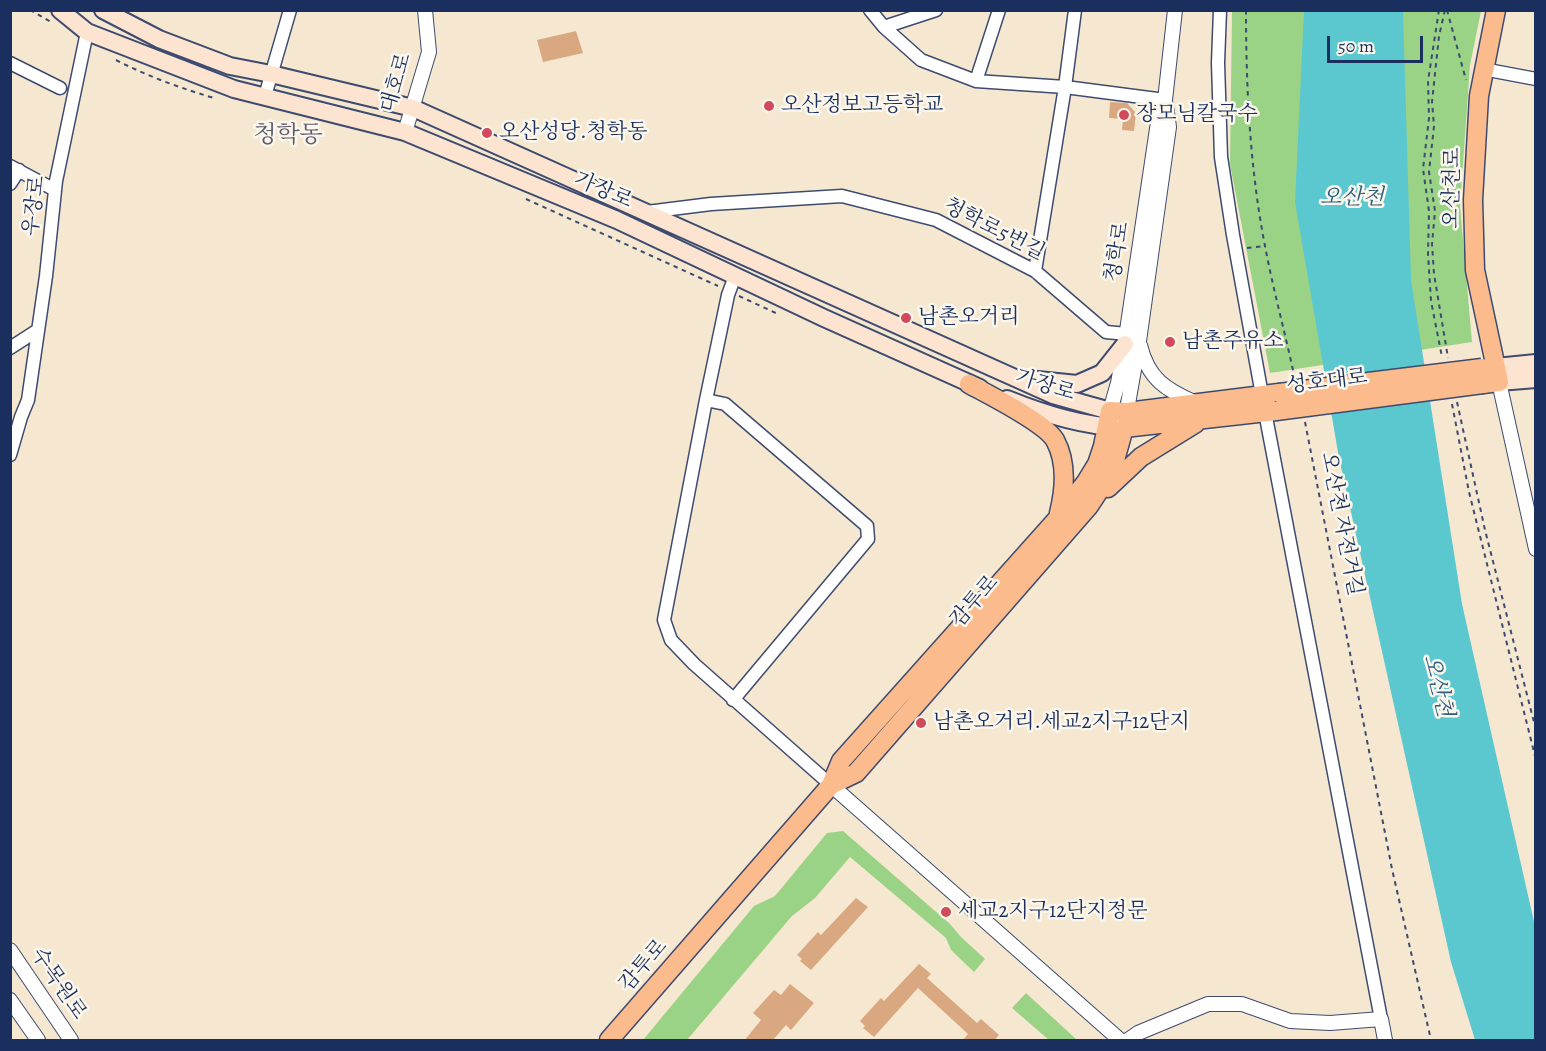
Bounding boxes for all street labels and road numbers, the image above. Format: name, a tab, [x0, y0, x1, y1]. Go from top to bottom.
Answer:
street label: 대호로	[377, 50, 417, 116]
street label: 오산천로	[1440, 147, 1466, 229]
street label: 가장로	[570, 168, 636, 214]
street label: 우장로	[19, 174, 51, 238]
street label: 청학로5번길	[939, 194, 1049, 266]
street label: 청학로	[1101, 220, 1135, 284]
street label: 가장로	[1012, 365, 1078, 407]
street label: 성호대로	[1285, 365, 1369, 399]
street label: 오산천 자전거길	[1315, 450, 1367, 598]
street label: 감투로	[946, 571, 1004, 633]
street label: 감투로	[615, 935, 673, 997]
street label: 수목원로	[25, 943, 91, 1025]

